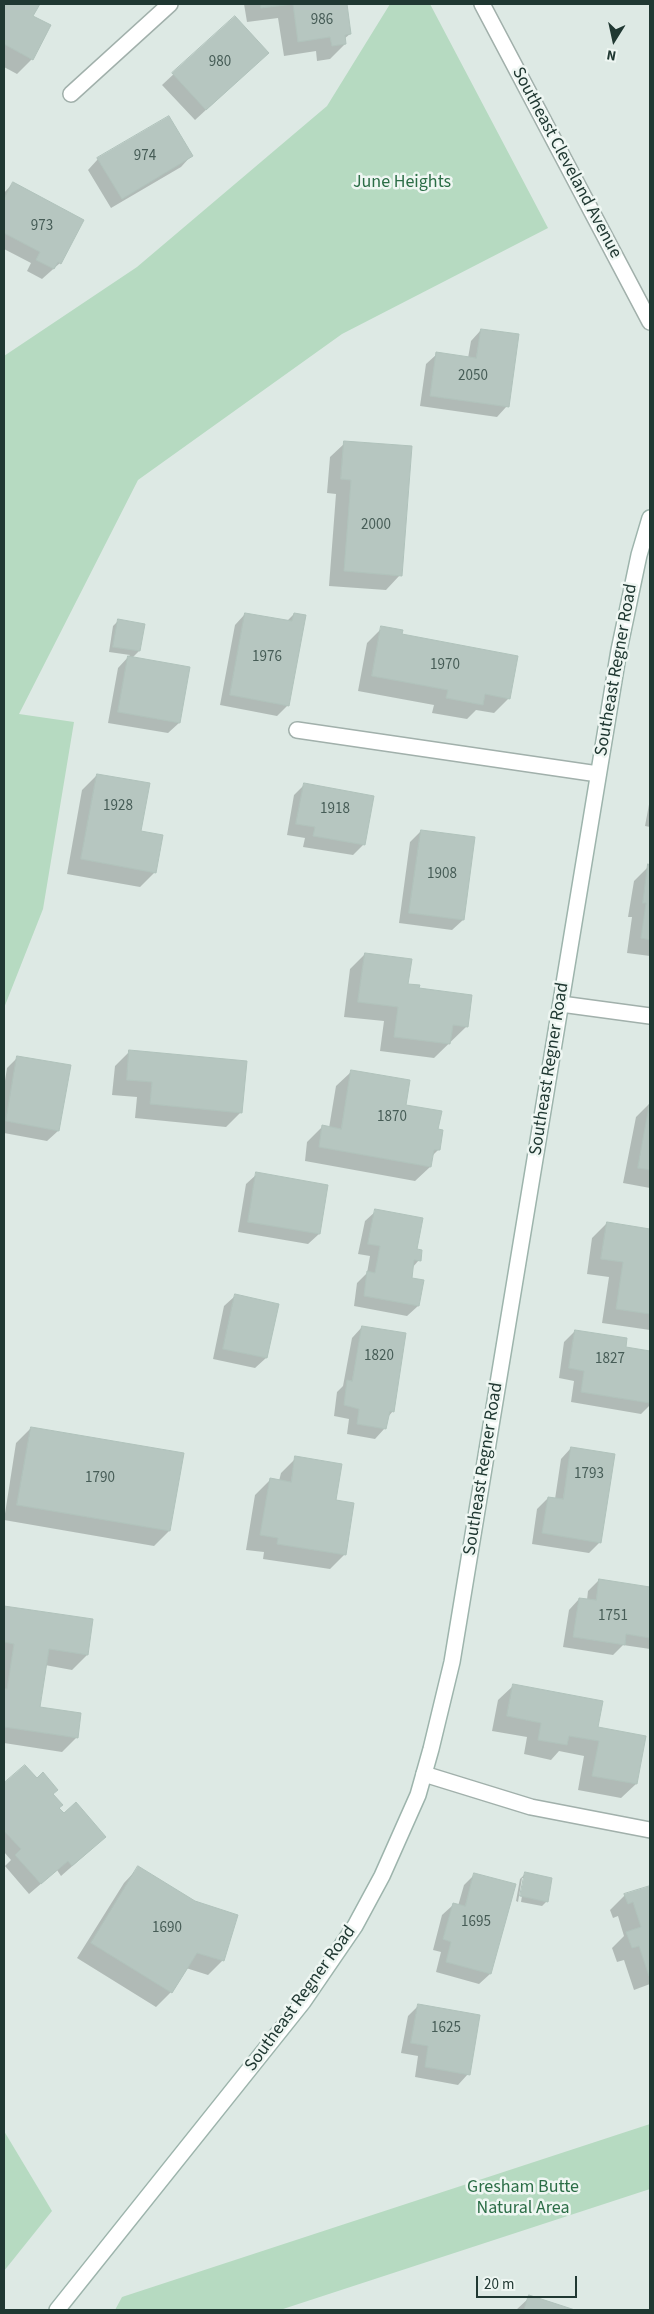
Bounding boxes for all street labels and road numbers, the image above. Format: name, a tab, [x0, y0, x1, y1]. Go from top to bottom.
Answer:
street label: Southeast Cleveland Avenue	[506, 64, 626, 262]
street label: Southeast Regner Road	[591, 582, 643, 758]
street label: Southeast Regner Road	[526, 981, 574, 1157]
street label: Southeast Regner Road	[460, 1381, 508, 1557]
street label: Southeast Regner Road	[241, 1922, 361, 2076]

